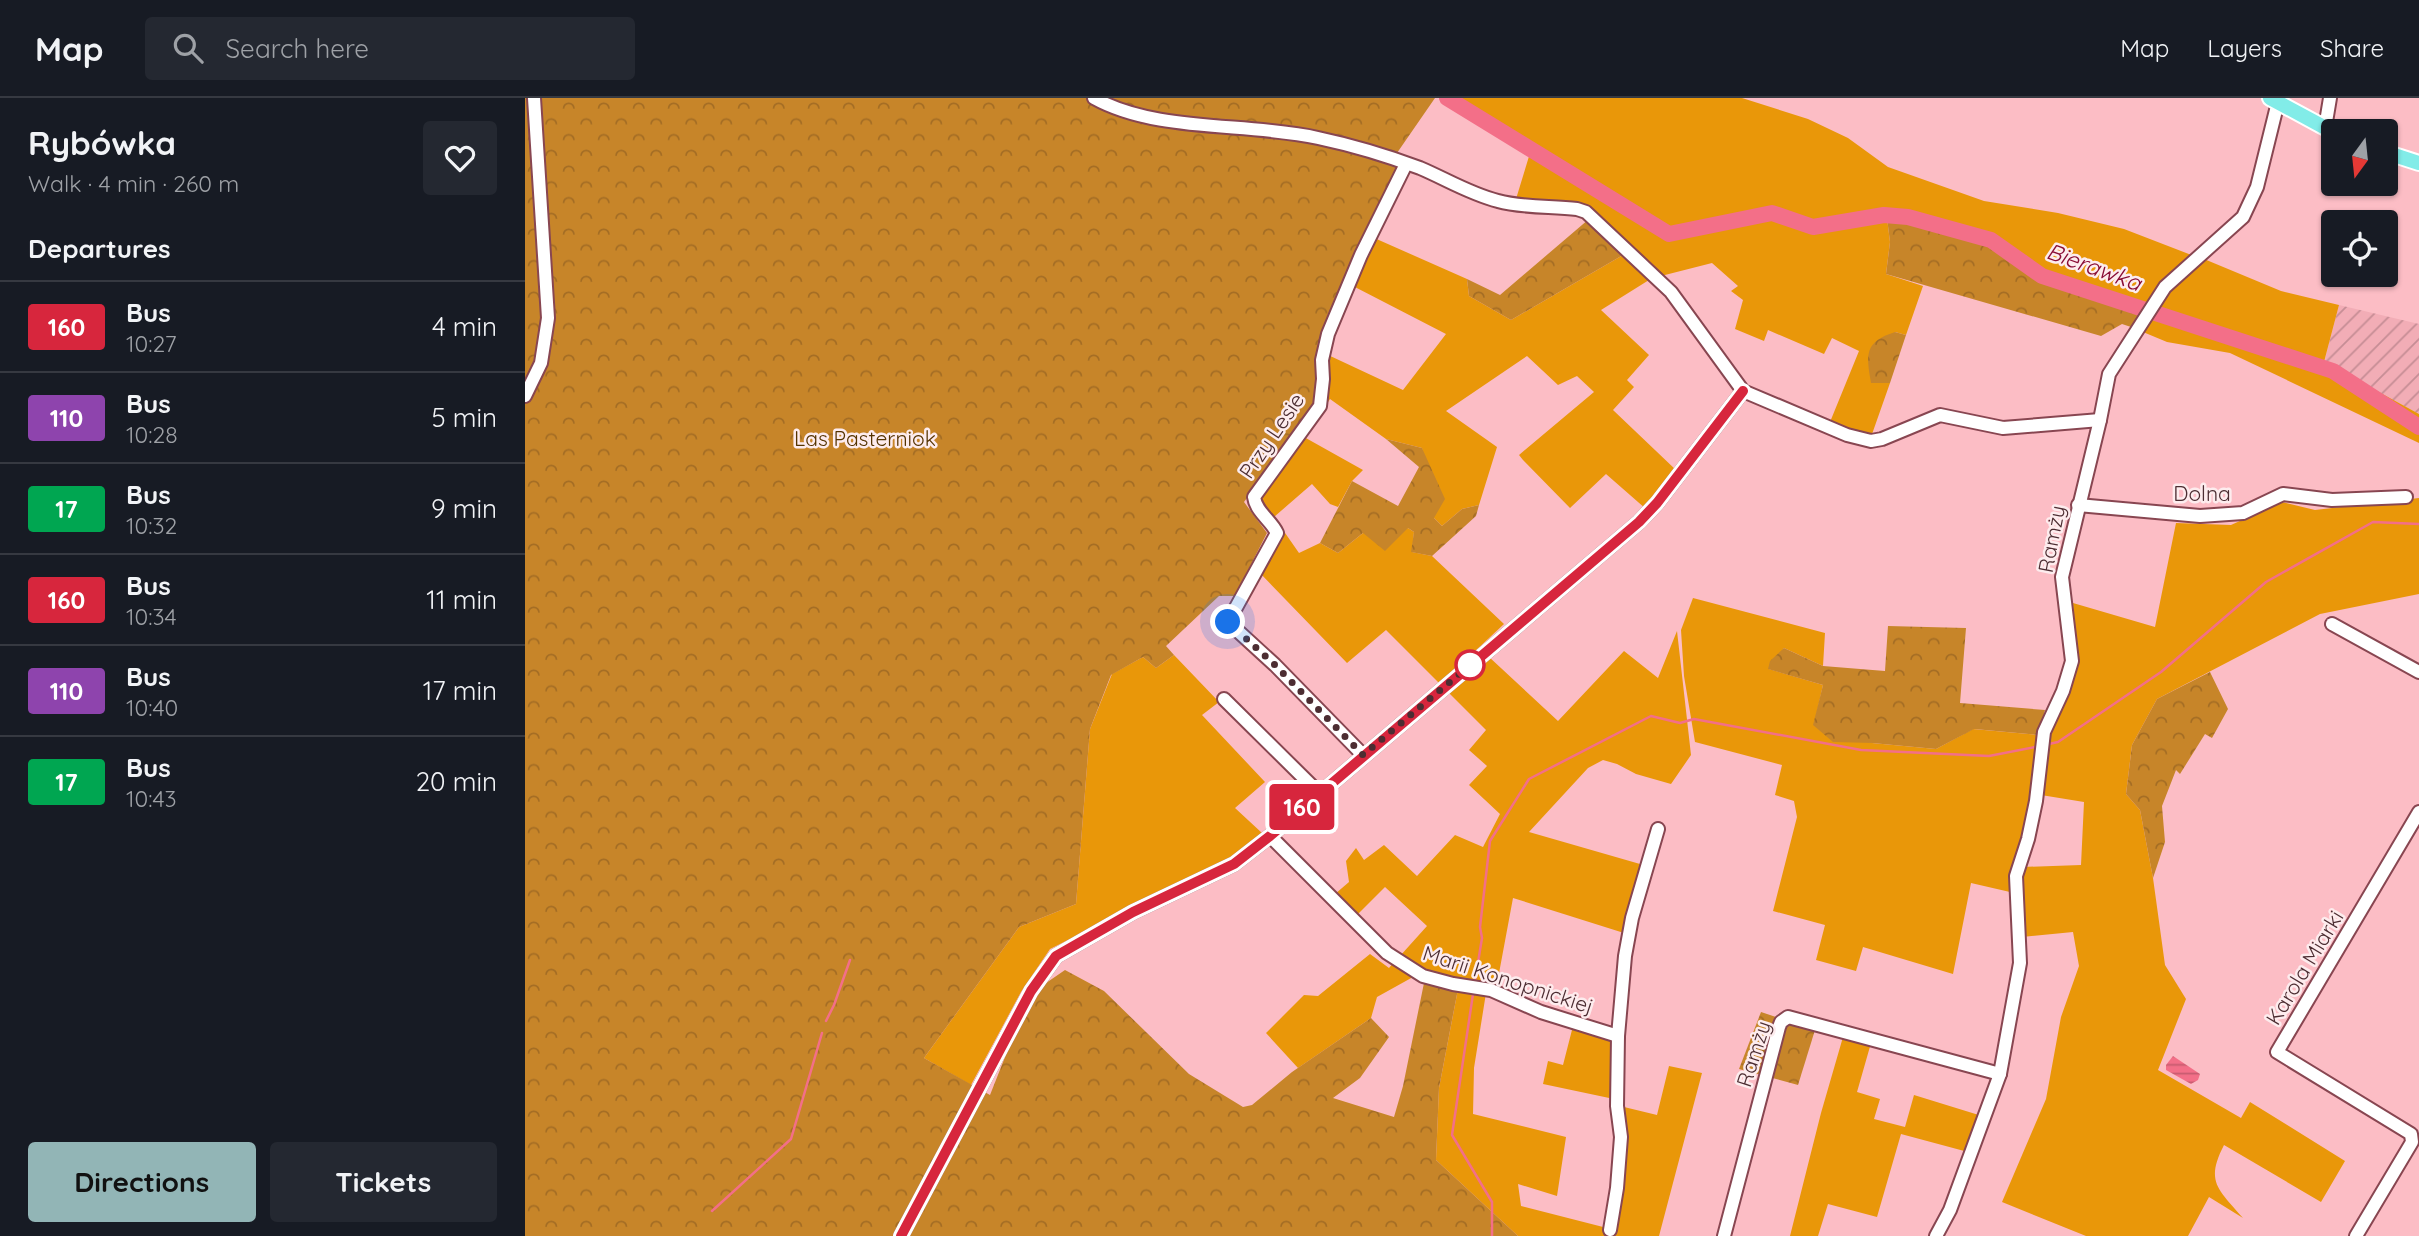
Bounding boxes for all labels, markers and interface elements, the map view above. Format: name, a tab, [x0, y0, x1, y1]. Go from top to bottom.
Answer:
search box	[145, 17, 635, 80]
text: Map	[35, 28, 103, 69]
icon: search	[169, 29, 207, 67]
text: Search here	[225, 32, 369, 65]
text: Map	[2120, 33, 2169, 63]
text: Layers	[2207, 33, 2282, 63]
text: Share	[2320, 33, 2384, 63]
north arrow	[2321, 119, 2397, 196]
map controls	[2321, 119, 2398, 287]
button: heart	[423, 121, 497, 195]
text: Rybówka	[28, 122, 176, 163]
text: Walk · 4 min · 260 m	[28, 169, 239, 198]
button: locate	[2321, 210, 2398, 287]
text: Departures	[28, 232, 171, 265]
water label: Bierawka	[2043, 236, 2147, 297]
text: Bus	[126, 296, 171, 329]
text: 4 min	[432, 310, 497, 343]
text: 160	[48, 312, 85, 342]
text: 10:27	[126, 329, 177, 358]
text: Bus	[126, 387, 171, 420]
street label: Przy Lesie	[1233, 388, 1309, 483]
text: 5 min	[431, 401, 497, 434]
text: 110	[50, 403, 83, 433]
text: 10:28	[126, 420, 178, 449]
park label: Las Pasterniok	[794, 425, 936, 451]
text: Bus	[126, 478, 171, 511]
street label: Dolna	[2173, 480, 2231, 506]
text: 9 min	[431, 492, 497, 525]
text: 17	[55, 494, 78, 524]
street label: Ramży	[2032, 503, 2070, 575]
text: 10:32	[126, 511, 177, 540]
text: Bus	[126, 569, 171, 602]
text: 11 min	[426, 583, 497, 616]
text: 160	[48, 585, 85, 615]
text: 10:34	[126, 602, 177, 631]
your location	[1210, 604, 1245, 639]
unlabelled marker	[1455, 650, 1485, 680]
text: Bus	[126, 660, 171, 693]
text: 17 min	[423, 674, 497, 707]
text: 110	[50, 676, 83, 706]
text: 10:40	[126, 693, 178, 722]
text: Bus	[126, 751, 171, 784]
text: 20 min	[416, 765, 497, 798]
text: 17	[55, 767, 78, 797]
text: 10:43	[126, 784, 177, 813]
line badge: 160	[1262, 784, 1342, 830]
text: 160	[1283, 792, 1321, 822]
street label: Karola Miarki	[2260, 906, 2348, 1029]
street label: Marii Konopnickiej	[1420, 939, 1597, 1019]
street label: Ramży	[1730, 1017, 1776, 1090]
button: Directions	[28, 1142, 256, 1222]
button: Tickets	[270, 1142, 497, 1222]

